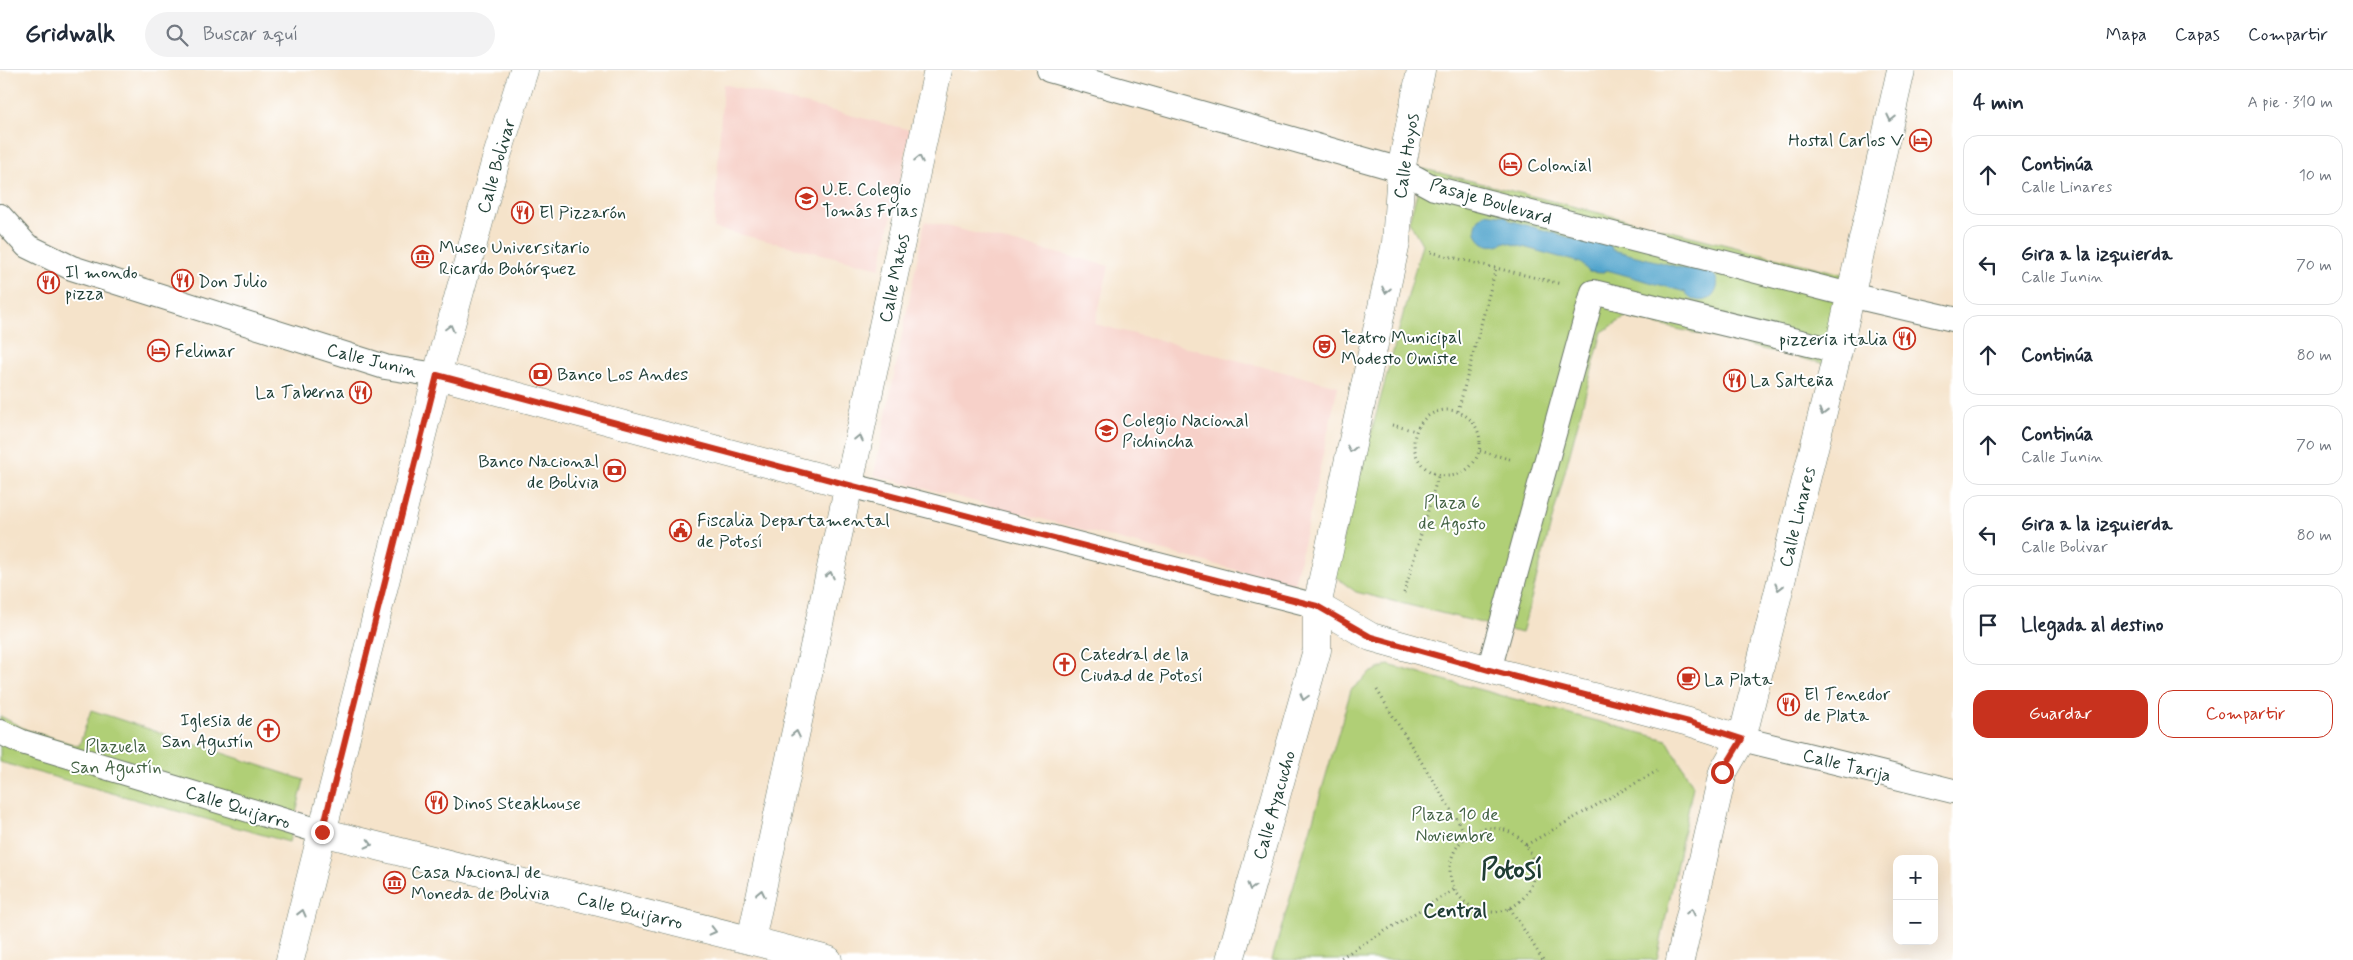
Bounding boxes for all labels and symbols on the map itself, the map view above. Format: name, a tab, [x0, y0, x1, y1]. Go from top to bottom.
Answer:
street label: Calle Hoyos	[1388, 112, 1426, 201]
one-way arrow	[1886, 113, 1897, 122]
street label: Calle Bolivar	[472, 116, 522, 216]
hotel icon: Hostal Carlos V	[1908, 128, 1932, 152]
place label: Hostal Carlos V	[1788, 129, 1904, 153]
hotel icon: Colonial	[1499, 153, 1523, 177]
one-way arrow	[913, 154, 924, 163]
place label: Colonial	[1527, 154, 1592, 178]
street label: Pasaje Boulevard	[1427, 173, 1555, 231]
place label: U.E. Colegio Tomás Frías	[822, 178, 918, 223]
school or university icon: U.E. Colegio Tomás Frías	[794, 187, 818, 211]
restaurant icon: El Pizzarón	[511, 200, 535, 224]
place label: El Pizzarón	[539, 201, 626, 225]
street label: Calle Matos	[874, 231, 916, 325]
place label: Museo Universitario Ricardo Bohórquez	[439, 236, 590, 281]
museum icon: Museo Universitario Ricardo Bohórquez	[411, 245, 435, 269]
place label: Il mondo pizza	[65, 261, 138, 306]
restaurant icon: Don Julio	[170, 269, 194, 293]
restaurant icon: Il mondo pizza	[37, 270, 61, 294]
place label: Don Julio	[198, 270, 267, 294]
one-way arrow	[1381, 286, 1392, 295]
one-way arrow	[445, 325, 455, 333]
place label: Teatro Municipal Modesto Omiste	[1341, 326, 1462, 371]
restaurant icon: pizzeria italia	[1892, 327, 1916, 351]
place label: pizzeria italia	[1779, 328, 1888, 352]
theatre icon: Teatro Municipal Modesto Omiste	[1313, 335, 1337, 359]
street label: Calle Junin	[324, 338, 420, 384]
hotel icon: Felimar	[147, 339, 171, 363]
place label: Felimar	[175, 340, 235, 364]
bank icon: Banco Los Andes	[529, 362, 553, 386]
place label: Banco Los Andes	[557, 363, 688, 387]
restaurant icon: La Salteña	[1722, 368, 1746, 392]
place label: La Salteña	[1750, 369, 1834, 393]
restaurant icon: La Taberna	[349, 380, 373, 404]
place label: La Taberna	[255, 381, 345, 405]
one-way arrow	[1818, 408, 1828, 416]
place label: Colegio Nacional Pichincha	[1122, 409, 1249, 454]
school or university icon: Colegio Nacional Pichincha	[1094, 418, 1118, 442]
one-way arrow	[854, 433, 864, 442]
one-way arrow	[1347, 444, 1357, 453]
place label: Banco Nacional de Bolivia	[478, 450, 599, 495]
bank icon: Banco Nacional de Bolivia	[603, 459, 627, 483]
street label: Calle Linares	[1774, 464, 1822, 570]
park label: Plaza 6 de Agosto	[1418, 491, 1486, 536]
place label: Fiscalia Departamental de Potosí	[697, 509, 890, 554]
public building icon: Fiscalia Departamental de Potosí	[669, 518, 693, 542]
one-way arrow	[824, 571, 835, 580]
one-way arrow	[1774, 582, 1785, 591]
place label: Catedral de la Ciudad de Potosí	[1080, 643, 1203, 688]
church icon: Catedral de la Ciudad de Potosí	[1052, 652, 1076, 676]
cafe icon: La Plata	[1676, 667, 1700, 691]
place label: La Plata	[1704, 668, 1772, 692]
place label: El Tenedor de Plata	[1804, 683, 1891, 728]
one-way arrow	[1299, 692, 1310, 701]
restaurant icon: El Tenedor de Plata	[1776, 692, 1800, 716]
place label: Iglesia de San Agustín	[162, 709, 253, 755]
church icon: Iglesia de San Agustín	[257, 718, 281, 742]
one-way arrow	[790, 730, 800, 738]
park label: Plazuela San Agustín	[70, 735, 162, 781]
street label: Calle Tarija	[1800, 743, 1893, 789]
street label: Calle Ayacucho	[1248, 748, 1302, 863]
route start	[1711, 761, 1734, 784]
street label: Calle Quijarro	[182, 781, 293, 835]
restaurant icon: Dinos Steakhouse	[424, 791, 448, 815]
place label: Dinos Steakhouse	[452, 792, 581, 816]
park label: Plaza 10 de Noviembre	[1411, 803, 1499, 848]
route end	[311, 821, 334, 844]
one-way arrow	[365, 838, 374, 849]
district label: Potosí	[1481, 852, 1543, 889]
place label: Casa Nacional de Moneda de Bolivia	[411, 861, 550, 906]
museum icon: Casa Nacional de Moneda de Bolivia	[383, 870, 407, 894]
one-way arrow	[1246, 882, 1256, 890]
street label: Calle Quijarro	[574, 886, 685, 936]
one-way arrow	[756, 888, 766, 897]
district label: Central	[1423, 899, 1487, 924]
one-way arrow	[296, 908, 307, 917]
one-way arrow	[1685, 908, 1695, 917]
one-way arrow	[709, 925, 718, 936]

